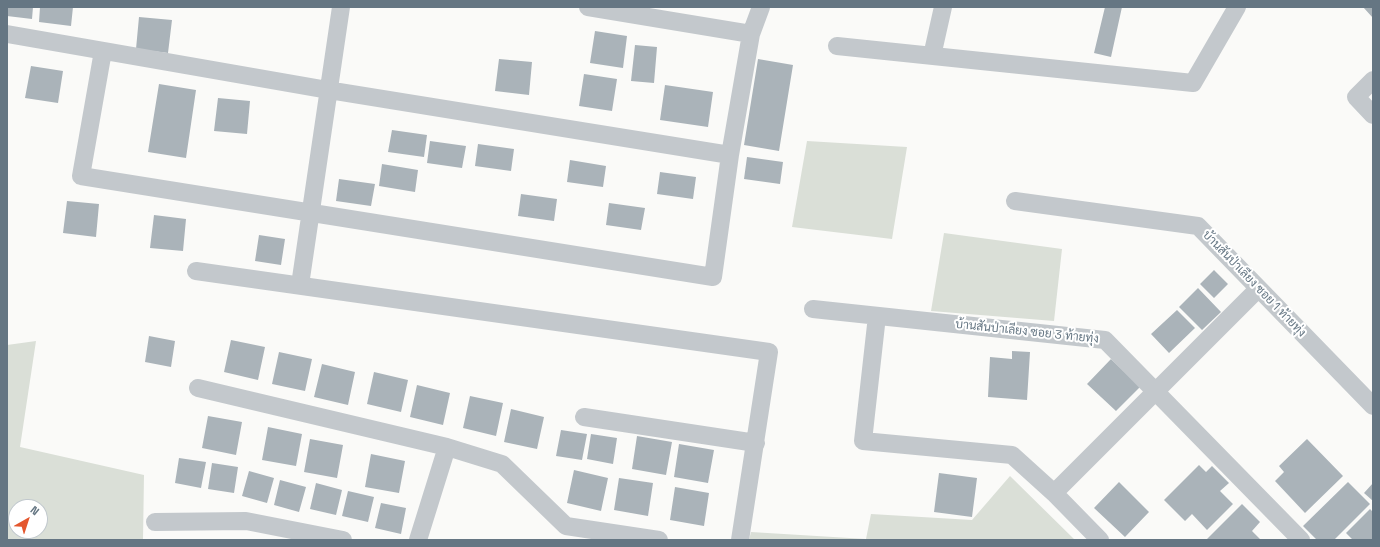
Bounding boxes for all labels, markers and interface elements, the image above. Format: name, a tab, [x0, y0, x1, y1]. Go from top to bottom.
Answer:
street label: บ้านสันป่าเลียง ซอย 1 ท้ายทุ่ง	[1200, 228, 1308, 340]
street label: บ้านสันป่าเลียง ซอย 3 ท้ายทุ่ง	[955, 317, 1099, 347]
north arrow	[8, 499, 48, 539]
text: N	[28, 503, 42, 518]

